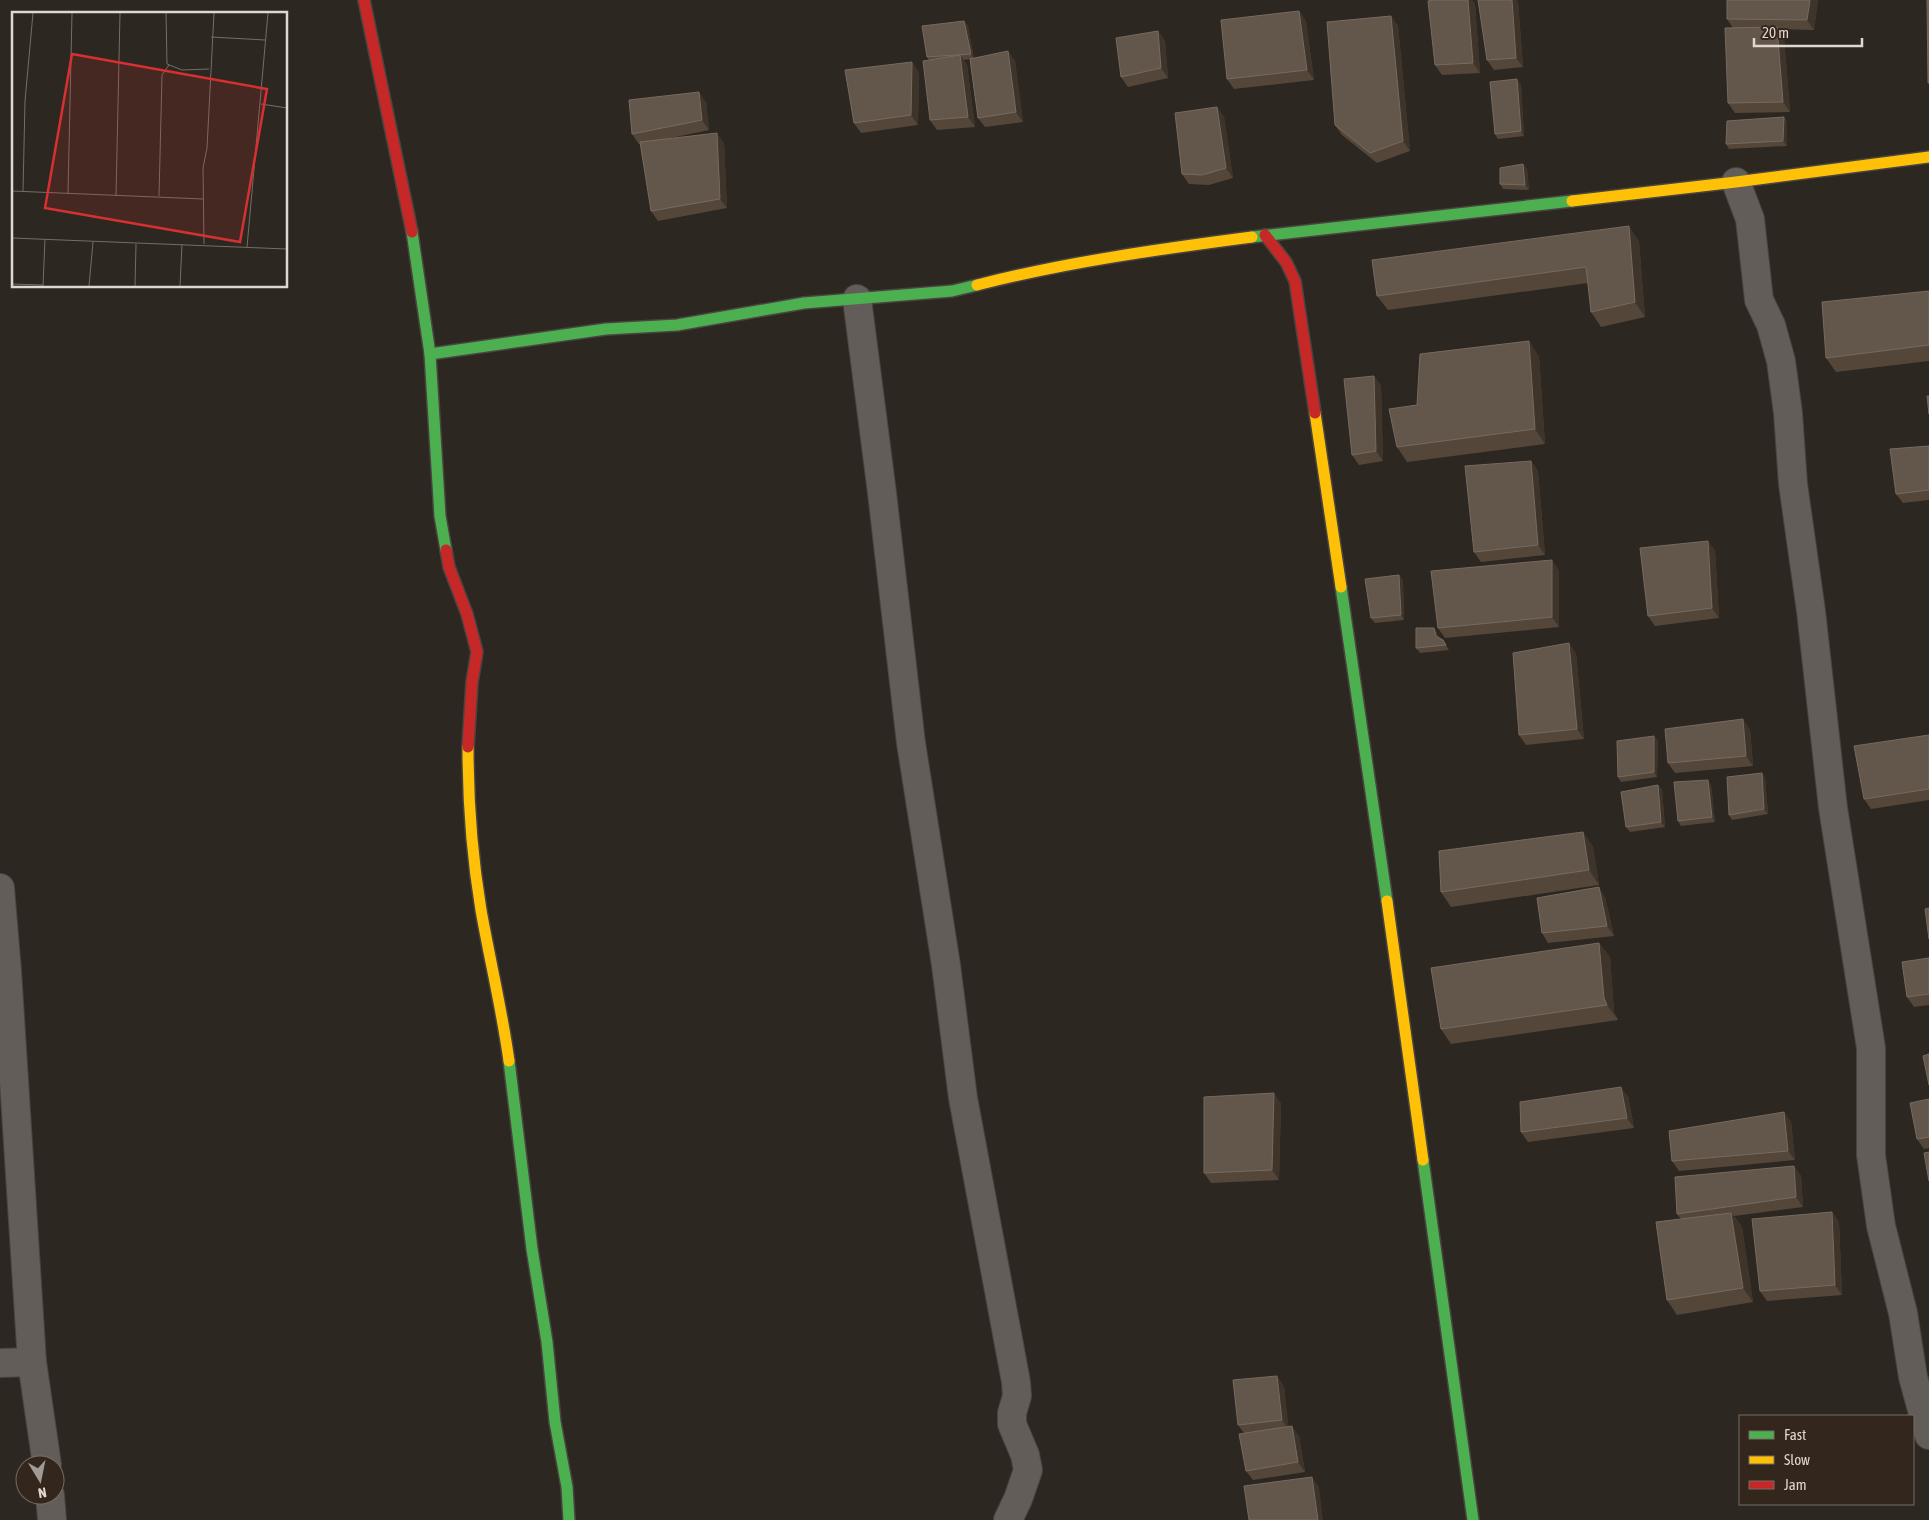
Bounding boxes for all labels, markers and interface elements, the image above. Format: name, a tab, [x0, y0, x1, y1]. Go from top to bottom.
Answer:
inset map	[12, 12, 288, 288]
scale bar	[1754, 15, 1862, 47]
text: 20 m	[1762, 24, 1789, 41]
legend	[1739, 1415, 1914, 1505]
text: Fast	[1784, 1426, 1806, 1443]
text: Slow	[1784, 1451, 1810, 1468]
north arrow	[15, 1455, 65, 1505]
text: Jam	[1784, 1476, 1807, 1493]
text: N	[37, 1484, 48, 1501]

